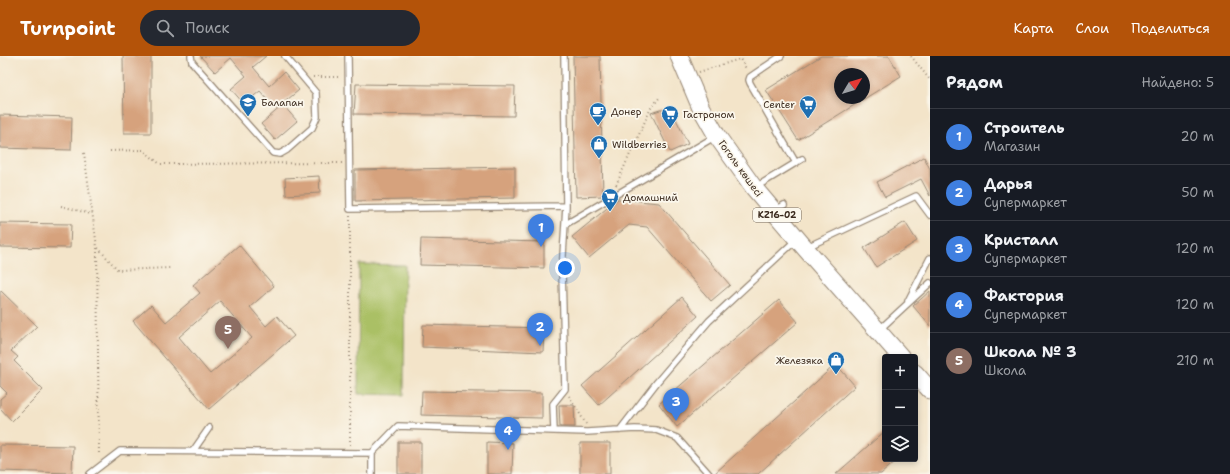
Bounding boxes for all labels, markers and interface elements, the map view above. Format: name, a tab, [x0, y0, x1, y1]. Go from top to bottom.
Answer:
search box	[140, 10, 420, 46]
text: Turnpoint	[20, 16, 116, 41]
icon: search	[154, 17, 176, 39]
text: Поиск	[186, 18, 229, 38]
text: Карта	[1013, 19, 1054, 37]
text: Слои	[1076, 19, 1109, 37]
text: Поделиться	[1131, 19, 1210, 37]
north arrow	[834, 68, 870, 104]
text: Рядом	[946, 71, 1003, 93]
text: Найдено: 5	[1141, 74, 1214, 91]
school or university icon: Балапан	[238, 92, 258, 117]
supermarket icon: Center	[798, 94, 818, 119]
place label: Балапан	[261, 96, 303, 109]
place label: Center	[763, 98, 795, 111]
cafe icon: Донер	[588, 101, 608, 126]
supermarket icon: Гастроном	[660, 104, 680, 129]
place label: Донер	[611, 105, 642, 118]
place label: Гастроном	[683, 108, 734, 121]
text: Строитель	[984, 118, 1065, 138]
text: 1	[956, 128, 962, 145]
text: 20 m	[1181, 128, 1214, 145]
shop icon: Wildberries	[589, 134, 609, 159]
street label: Гоголь көшесі	[716, 137, 766, 199]
place label: Wildberries	[612, 138, 667, 151]
text: Магазин	[984, 138, 1040, 155]
text: Дарья	[984, 174, 1033, 194]
text: 2	[954, 184, 964, 201]
text: 50 m	[1181, 184, 1214, 201]
supermarket icon: Домашний	[600, 187, 620, 212]
place label: Домашний	[623, 191, 678, 204]
text: Супермаркет	[984, 194, 1067, 211]
road number: KZ16-02	[753, 208, 801, 222]
pin: 1	[528, 214, 554, 247]
text: Кристалл	[984, 230, 1058, 250]
text: 3	[954, 240, 964, 257]
text: 120 m	[1176, 240, 1214, 257]
text: Супермаркет	[984, 250, 1067, 267]
your location	[555, 258, 575, 278]
text: Фактория	[984, 286, 1064, 306]
text: 4	[954, 296, 964, 313]
text: 120 m	[1176, 296, 1214, 313]
text: Супермаркет	[984, 306, 1067, 323]
pin: 2	[527, 313, 553, 346]
pin: 5	[215, 316, 241, 349]
text: Школа № 3	[984, 342, 1076, 362]
shop icon: Железяка	[826, 350, 846, 375]
text: 5	[955, 352, 963, 369]
text: 210 m	[1176, 352, 1214, 369]
place label: Железяка	[776, 354, 824, 367]
map controls	[882, 354, 918, 462]
button: +	[882, 354, 918, 390]
text: Школа	[984, 362, 1026, 379]
pin: 3	[663, 388, 689, 421]
button: −	[882, 390, 918, 426]
pin: 4	[495, 417, 521, 450]
button: layers	[882, 426, 918, 462]

